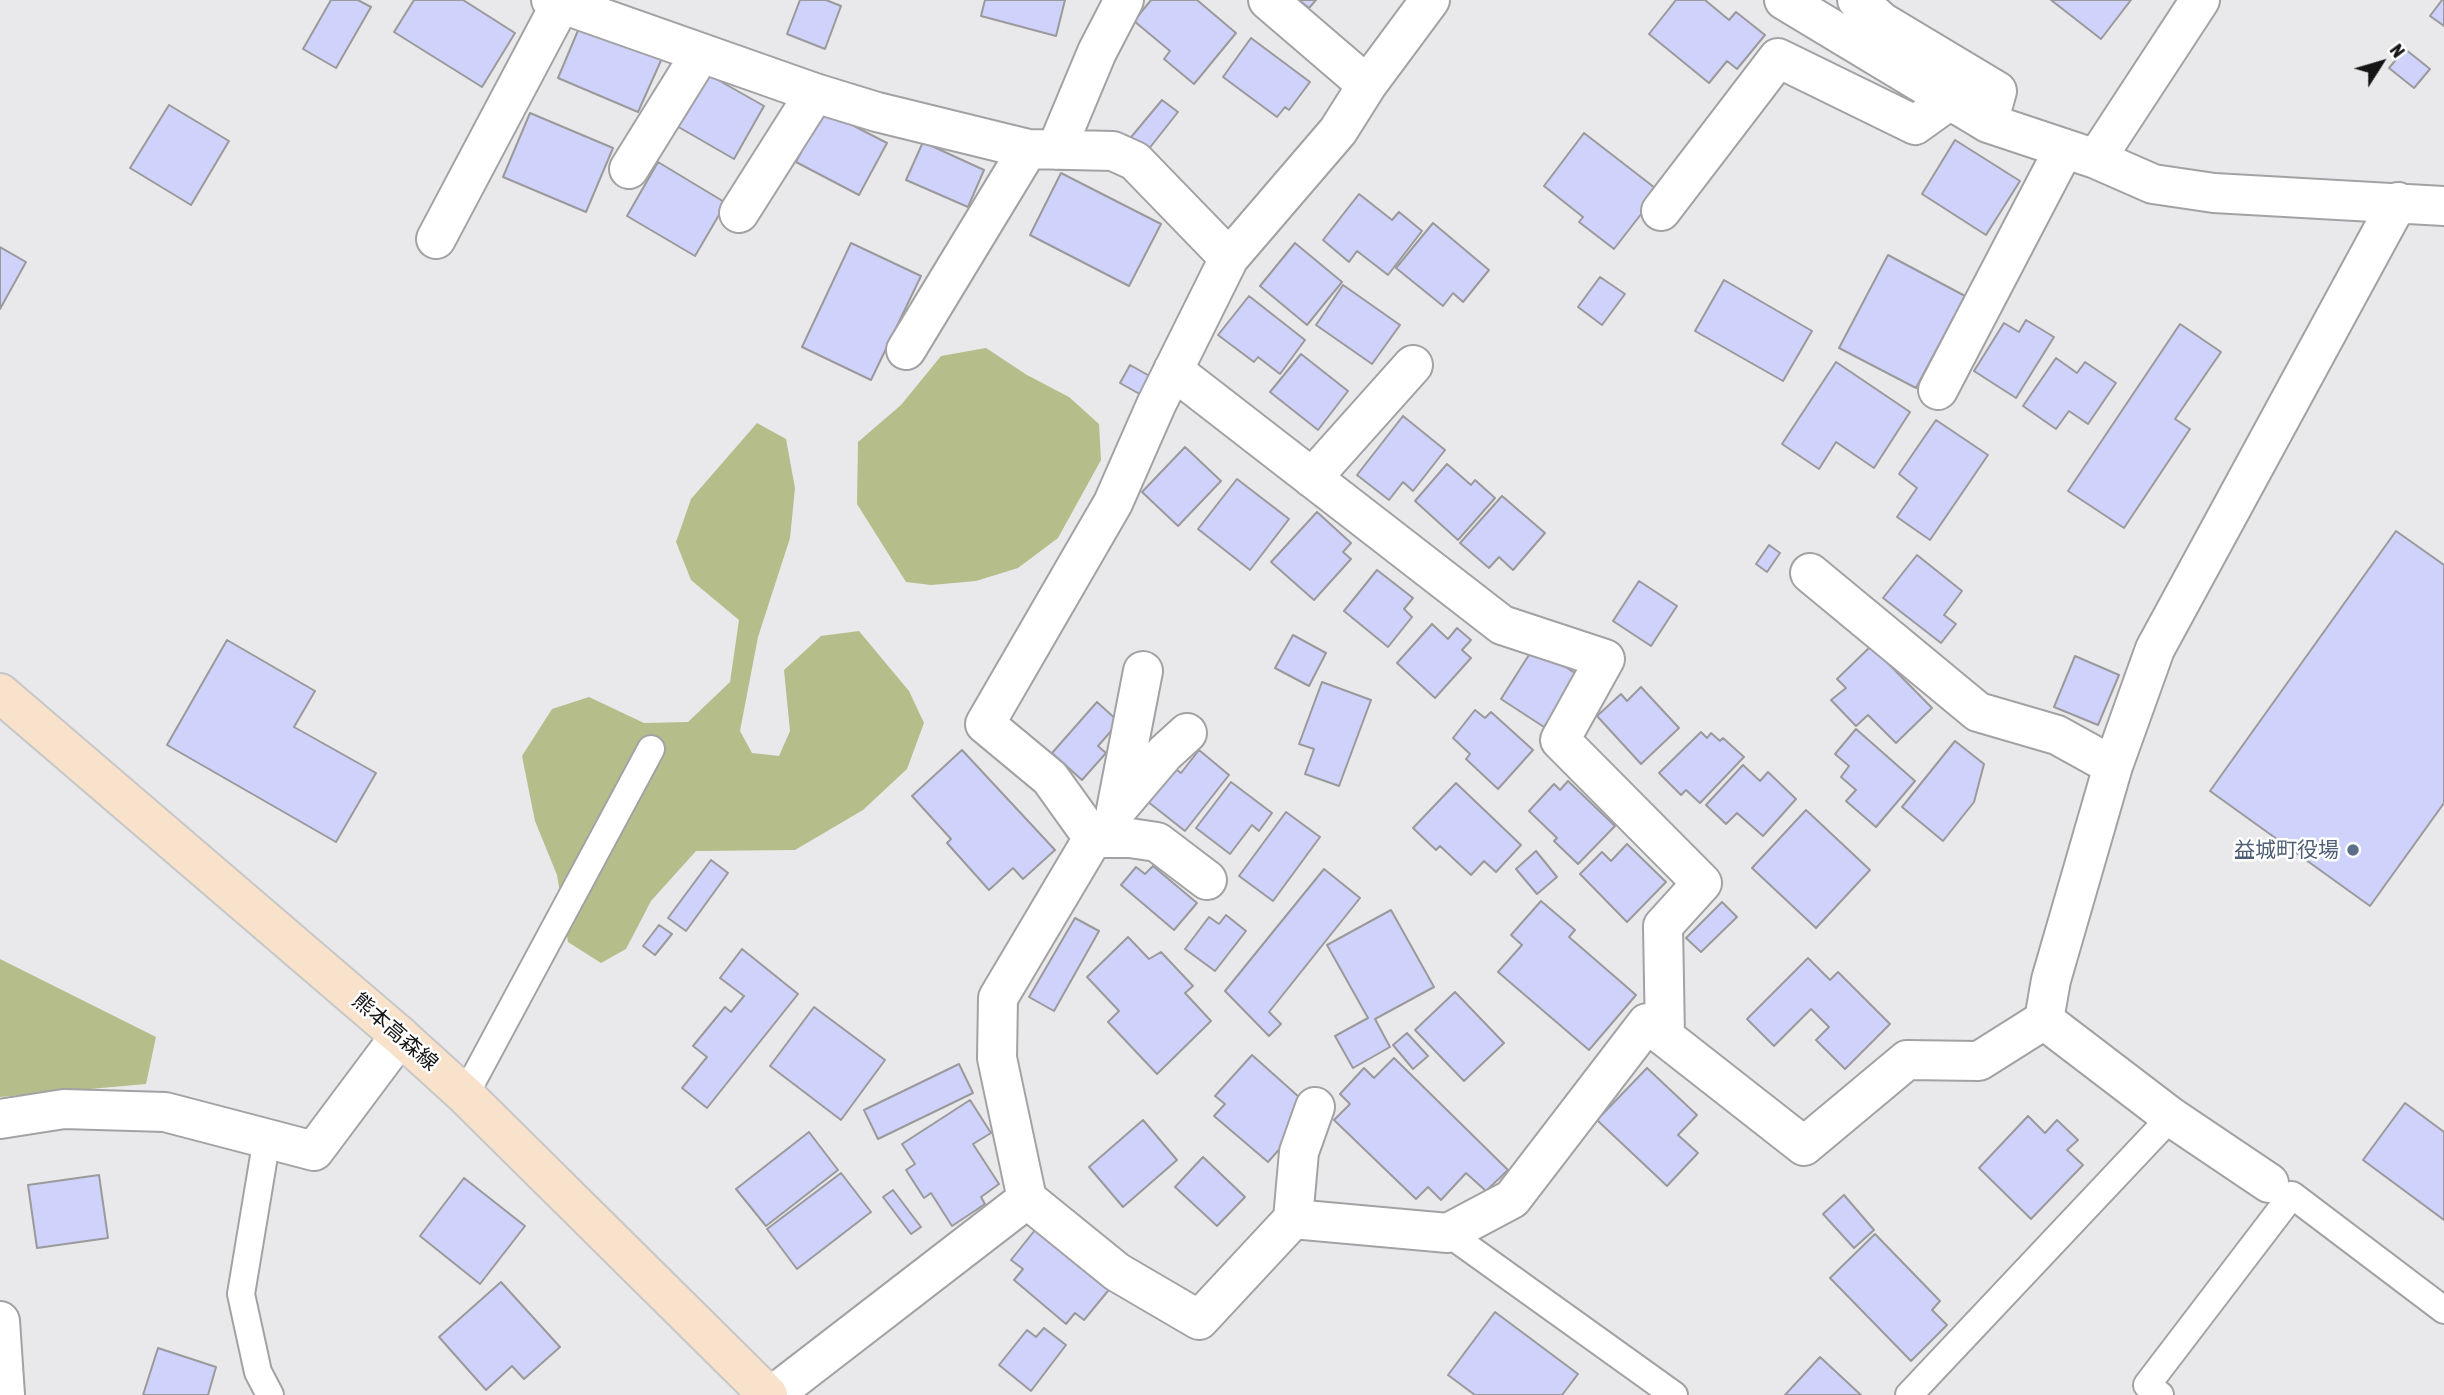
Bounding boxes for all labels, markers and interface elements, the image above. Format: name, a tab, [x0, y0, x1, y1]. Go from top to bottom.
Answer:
north arrow	[2346, 28, 2416, 98]
text: N	[2386, 39, 2410, 61]
place label: 益城町役場	[2234, 837, 2339, 863]
marker: 益城町役場	[2345, 842, 2361, 858]
street label: 熊本高森線	[347, 988, 443, 1076]

